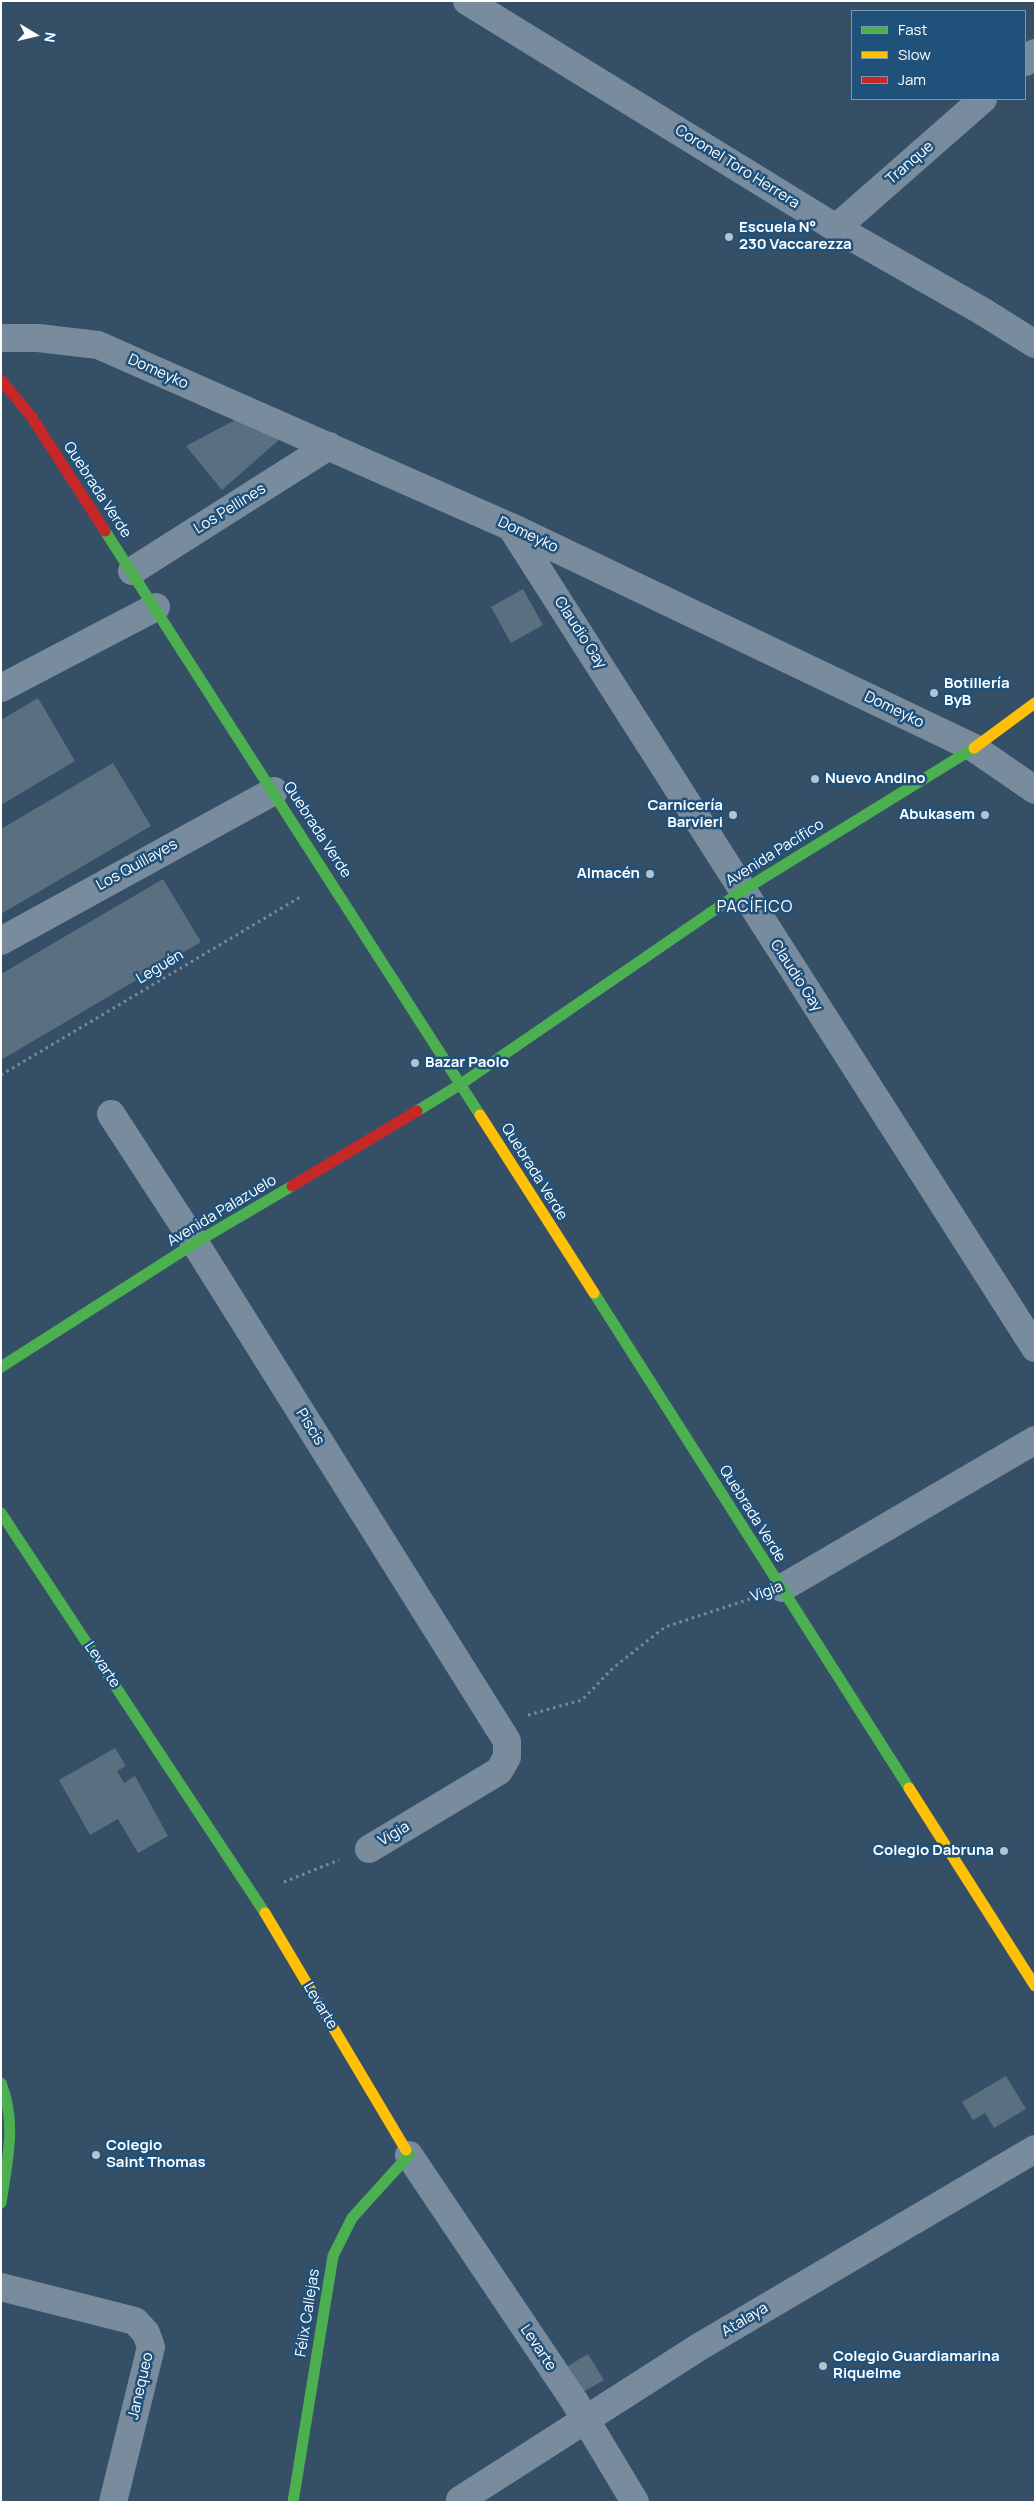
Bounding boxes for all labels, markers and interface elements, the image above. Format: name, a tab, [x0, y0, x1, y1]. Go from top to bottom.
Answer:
north arrow	[10, 10, 60, 60]
legend	[851, 10, 1026, 100]
text: Fast	[898, 19, 927, 40]
text: N	[40, 31, 60, 44]
text: Slow	[898, 44, 931, 65]
text: Jam	[898, 69, 926, 90]
street label: Coronel Toro Herrera	[671, 121, 803, 213]
street label: Tranque	[883, 137, 937, 189]
place label: Escuela N° 230 Vaccarezza	[739, 219, 852, 254]
marker: Escuela N° 230 Vaccarezza	[723, 231, 735, 243]
street label: Domeyko	[125, 351, 191, 393]
street label: Quebrada Verde	[59, 439, 135, 541]
street label: Los Pellines	[191, 480, 269, 538]
street label: Domeyko	[495, 513, 561, 557]
street label: Claudio Gay	[550, 594, 610, 672]
place label: Botillería ByB	[944, 675, 1010, 710]
marker: Botillería ByB	[928, 687, 940, 699]
street label: Domeyko	[861, 688, 927, 732]
place label: Nuevo Andino	[825, 770, 925, 788]
marker: Nuevo Andino	[809, 773, 821, 785]
street label: Quebrada Verde	[279, 779, 355, 881]
place label: Carnicería Barvieri	[647, 797, 723, 832]
place label: Abukasem	[899, 806, 975, 824]
marker: Carnicería Barvieri	[727, 809, 739, 821]
marker: Abukasem	[979, 809, 991, 821]
street label: Avenida Pacífico	[723, 816, 827, 890]
street label: Los Quillayes	[93, 835, 181, 895]
place label: Almacén	[577, 865, 640, 883]
marker: Almacén	[644, 868, 656, 880]
district label: PACÍFICO	[716, 898, 794, 918]
street label: Claudio Gay	[766, 937, 826, 1015]
street label: Leguén	[133, 946, 187, 988]
place label: Bazar Paolo	[425, 1054, 509, 1072]
marker: Bazar Paolo	[409, 1057, 421, 1069]
street label: Quebrada Verde	[497, 1120, 571, 1224]
street label: Avenida Palazuelo	[164, 1171, 280, 1251]
street label: Piscis	[292, 1405, 328, 1449]
street label: Quebrada Verde	[715, 1462, 789, 1566]
street label: Vigia	[748, 1578, 786, 1606]
street label: Levarte	[80, 1639, 124, 1691]
street label: Vigia	[375, 1818, 413, 1850]
place label: Colegio Dabruna	[873, 1842, 994, 1860]
marker: Colegio Dabruna	[998, 1845, 1010, 1857]
street label: Levarte	[299, 1979, 341, 2033]
place label: Colegio Saint Thomas	[106, 2137, 206, 2172]
marker: Colegio Saint Thomas	[90, 2149, 102, 2161]
street label: Félix Callejas	[292, 2268, 324, 2358]
street label: Atalaya	[719, 2299, 771, 2341]
street label: Levarte	[516, 2322, 560, 2374]
place label: Colegio Guardiamarina Riquelme	[833, 2348, 1000, 2383]
street label: Janequeo	[125, 2351, 157, 2421]
marker: Colegio Guardiamarina Riquelme	[817, 2360, 829, 2372]

